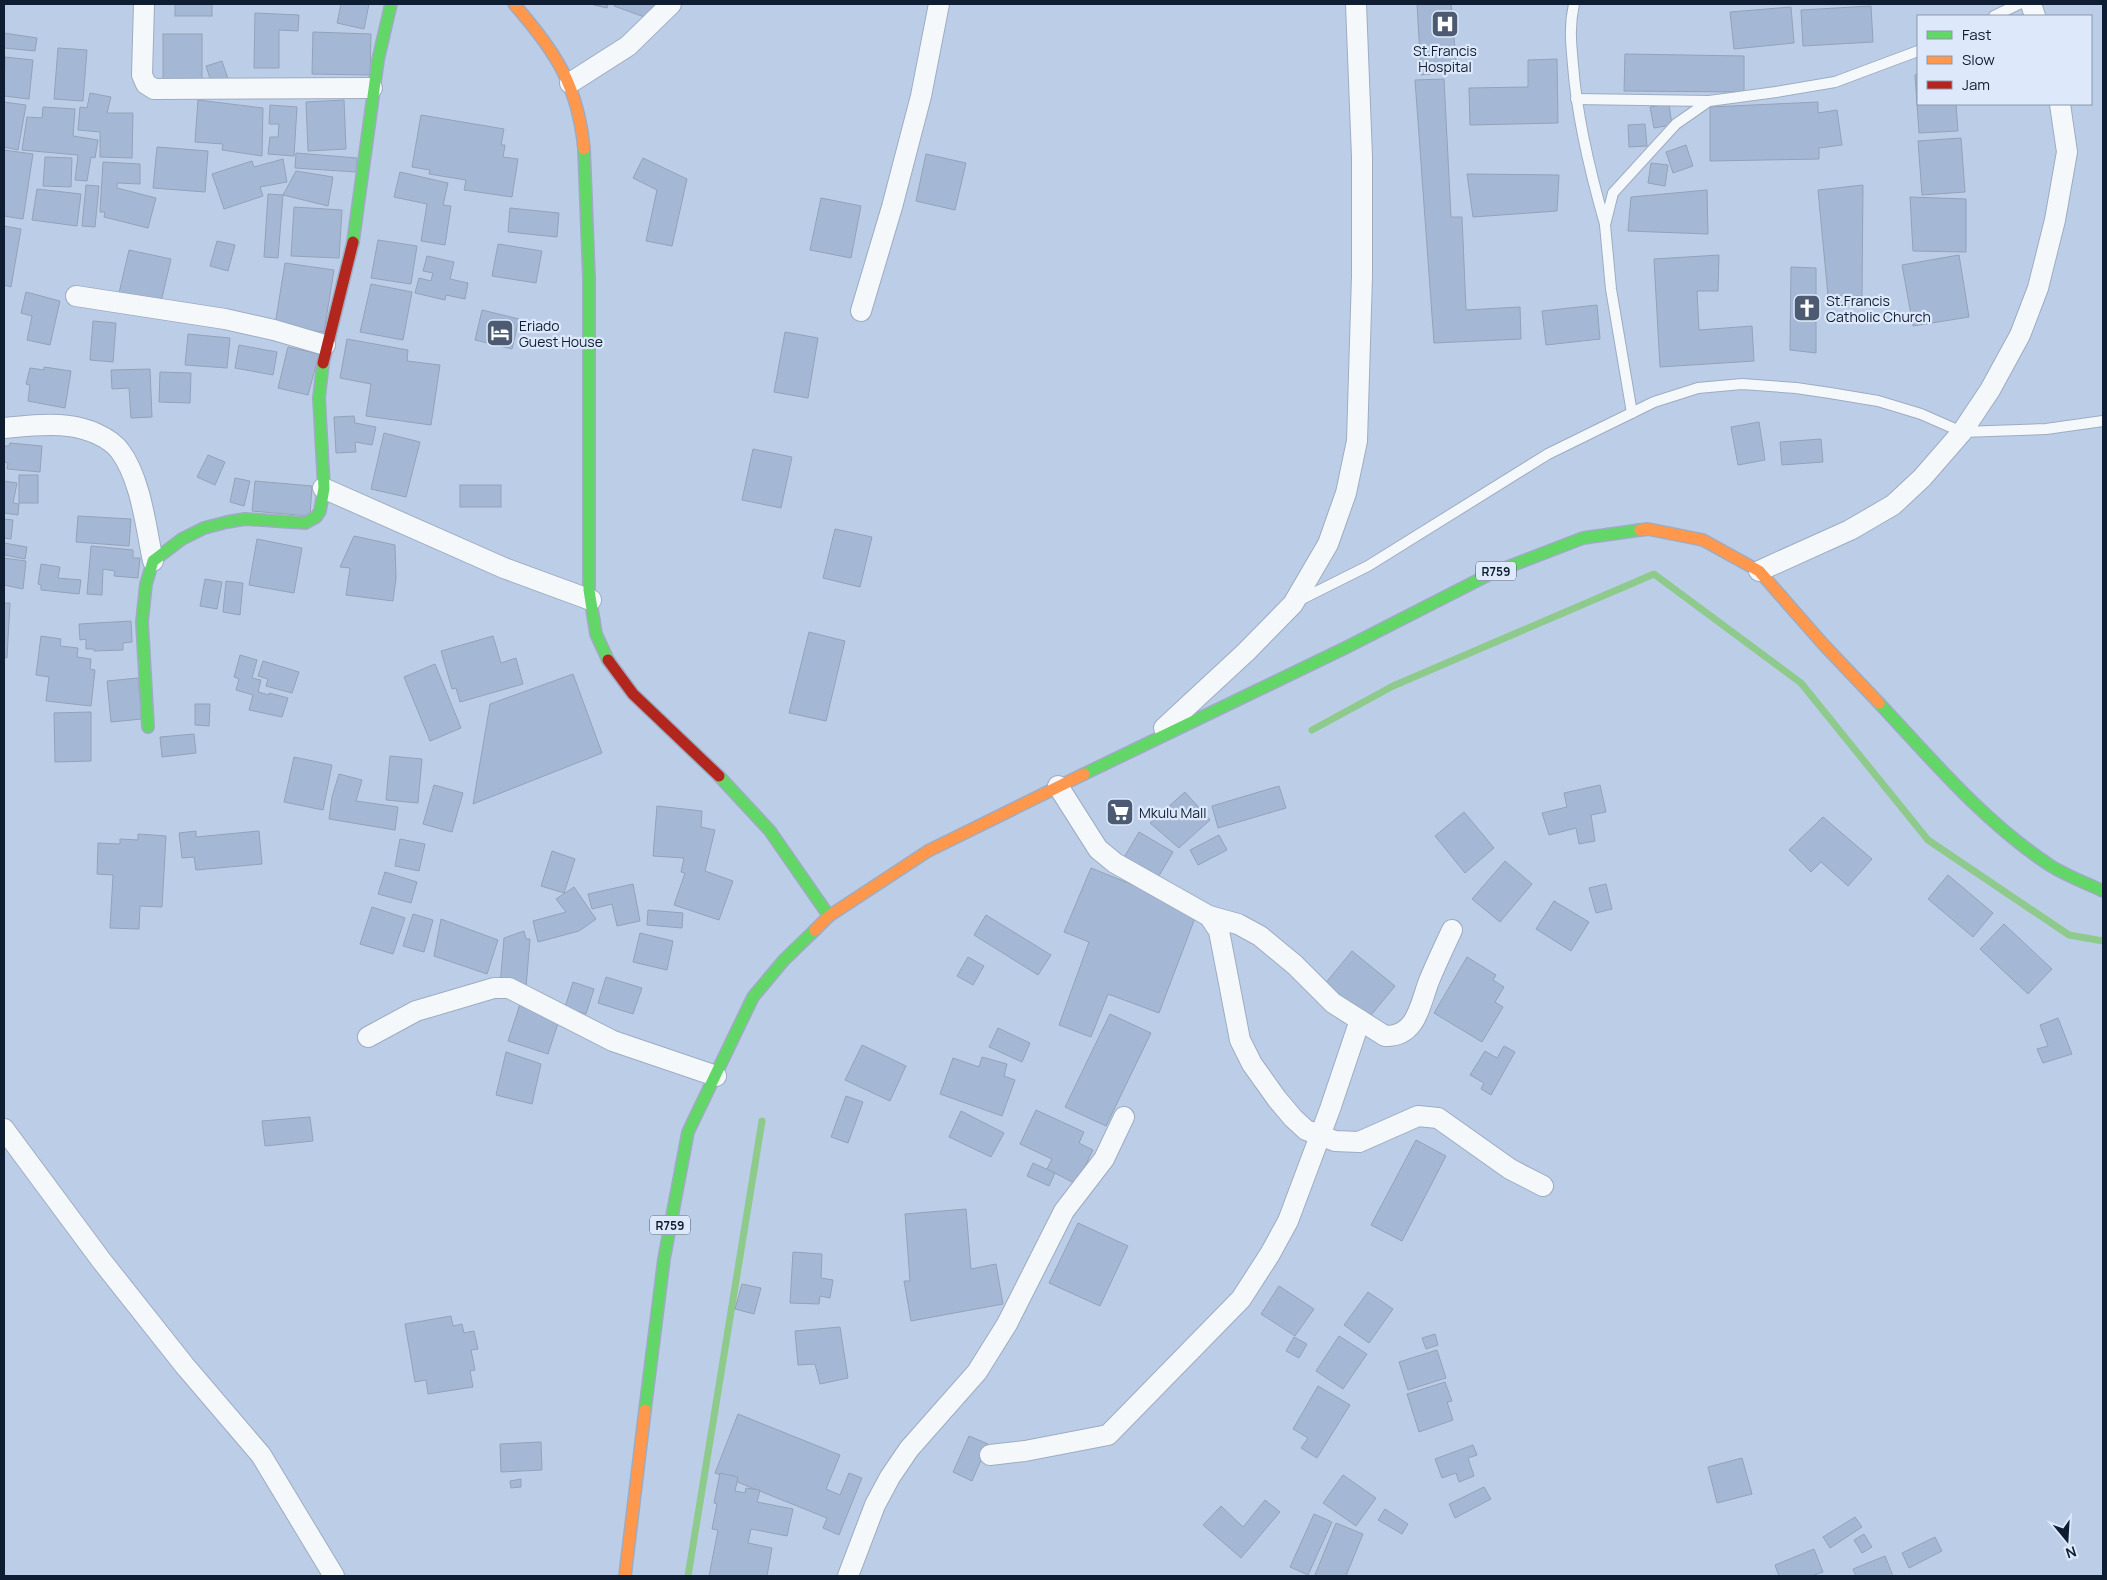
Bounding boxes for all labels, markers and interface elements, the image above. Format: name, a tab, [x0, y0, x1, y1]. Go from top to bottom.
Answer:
hospital icon: St.Francis Hospital	[1430, 9, 1460, 39]
legend	[1917, 15, 2092, 105]
text: Fast	[1962, 24, 1991, 45]
place label: St.Francis Hospital	[1413, 41, 1477, 76]
text: Slow	[1962, 49, 1995, 70]
text: Jam	[1962, 74, 1990, 95]
place label: St.Francis Catholic Church	[1826, 291, 1931, 326]
church icon: St.Francis Catholic Church	[1792, 293, 1822, 323]
place label: Eriado Guest House	[519, 316, 603, 351]
hotel icon: Eriado Guest House	[485, 318, 515, 348]
road number: R759	[1476, 562, 1516, 580]
supermarket icon: Mkulu Mall	[1105, 797, 1135, 827]
place label: Mkulu Mall	[1139, 803, 1207, 822]
road number: R759	[650, 1216, 690, 1234]
north arrow	[2042, 1515, 2092, 1565]
text: N	[2063, 1542, 2079, 1563]

